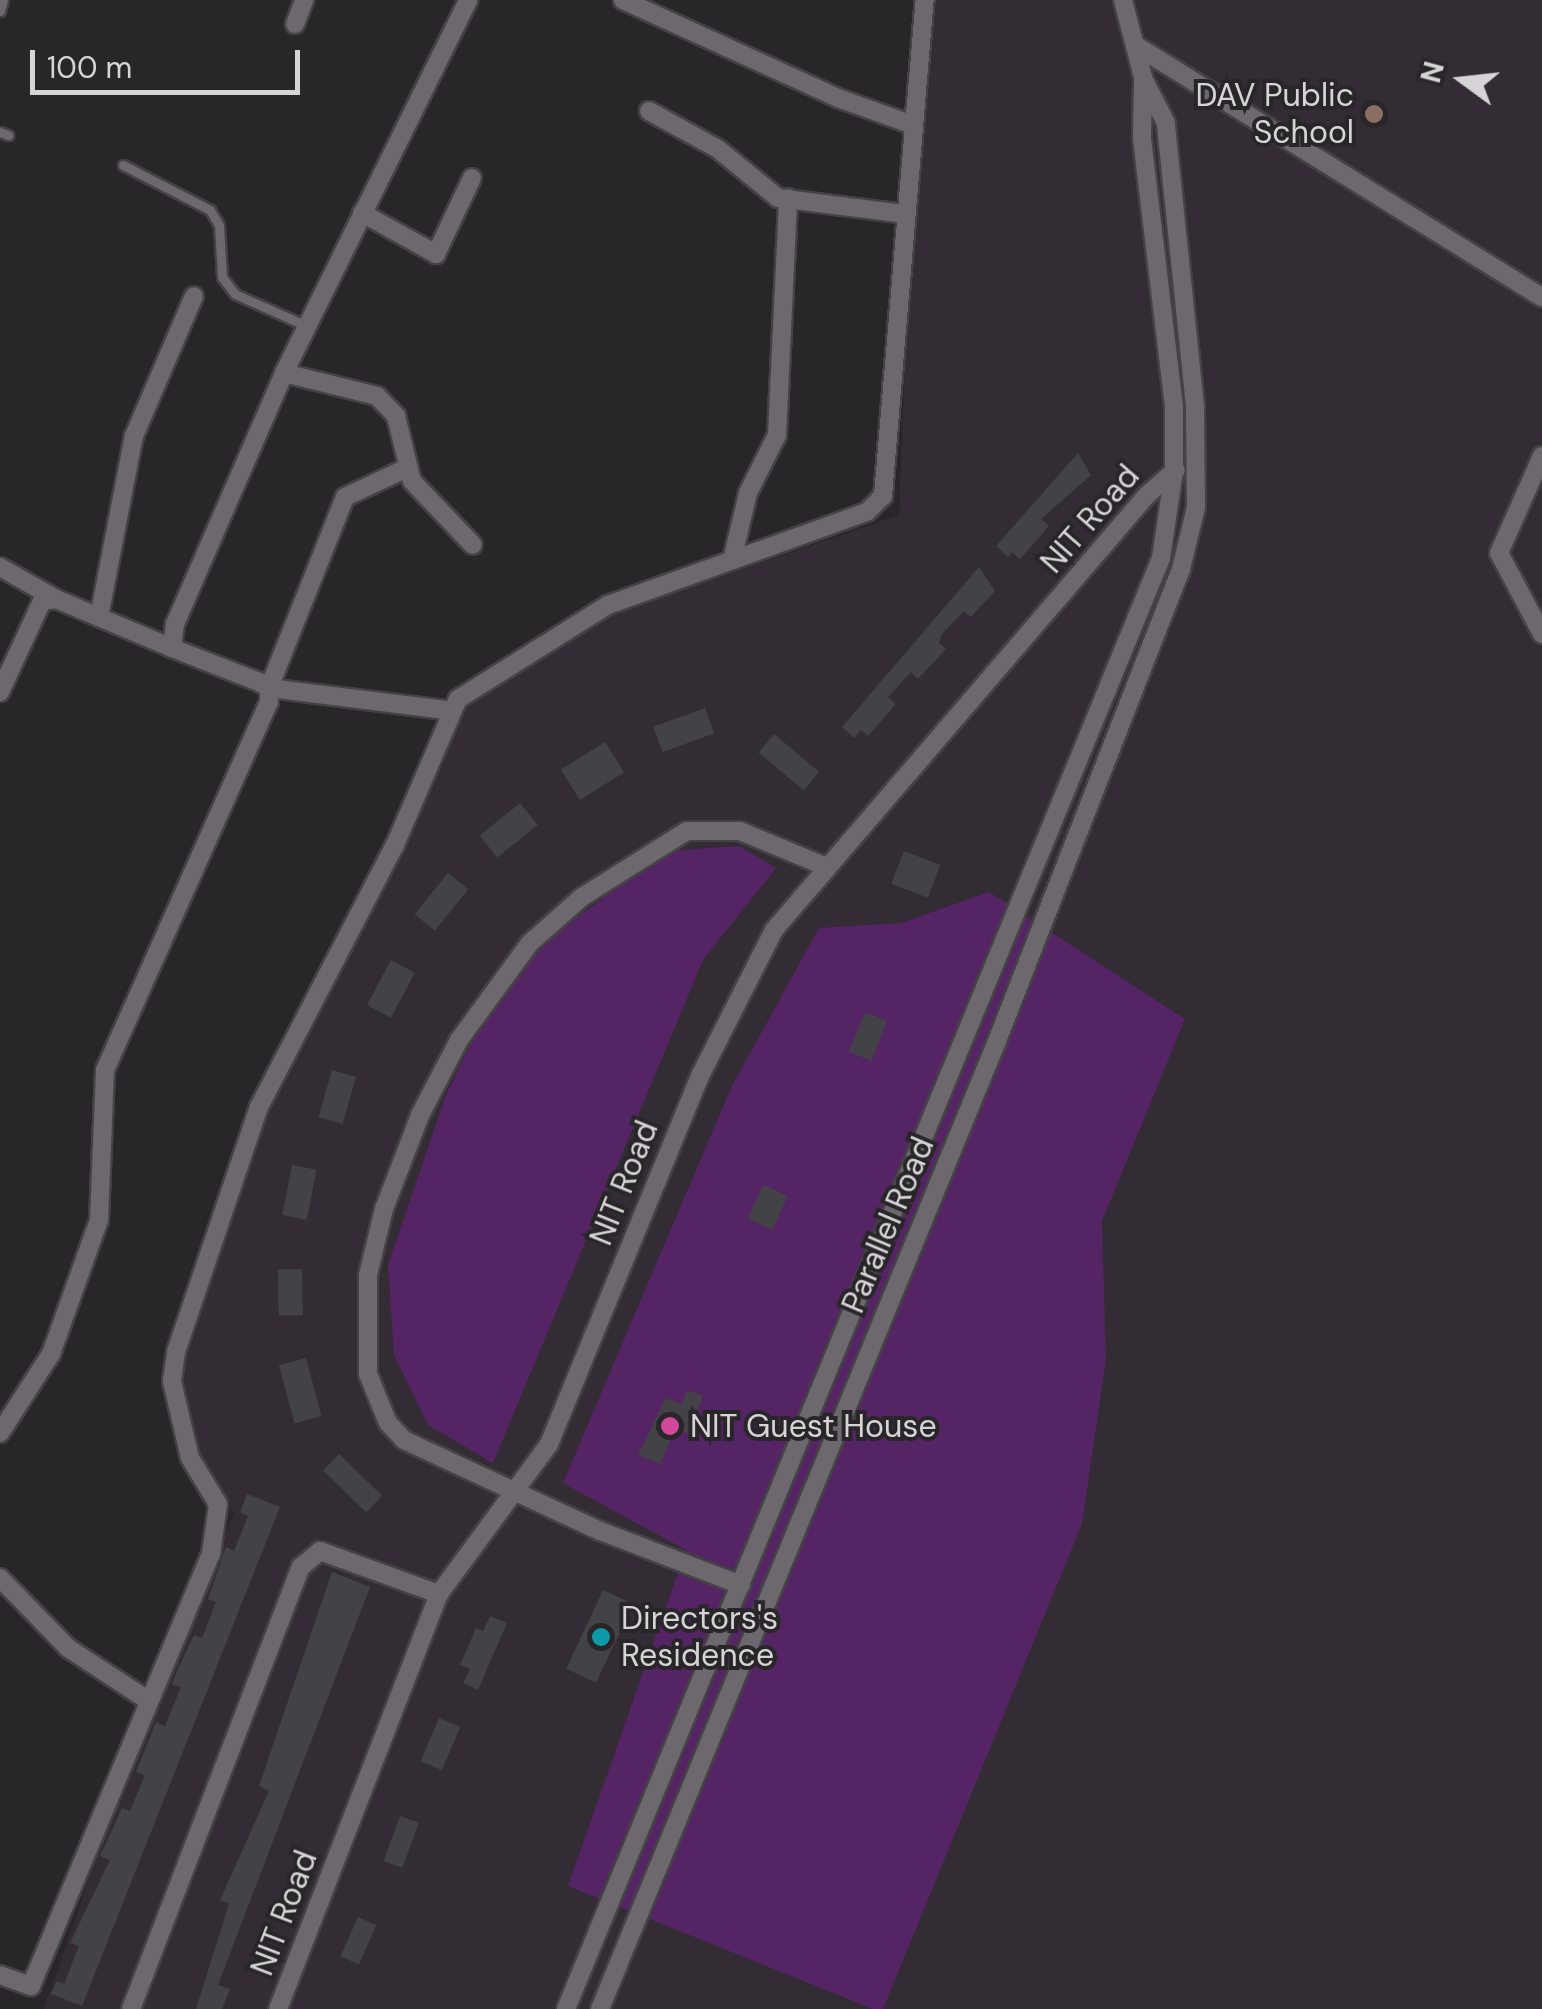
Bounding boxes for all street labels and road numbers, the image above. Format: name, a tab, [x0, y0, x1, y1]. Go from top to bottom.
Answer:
street label: NIT Road	[1033, 457, 1147, 581]
street label: NIT Road	[582, 1115, 666, 1251]
street label: Parallel Road	[834, 1131, 942, 1319]
street label: NIT Road	[243, 1845, 325, 1981]

